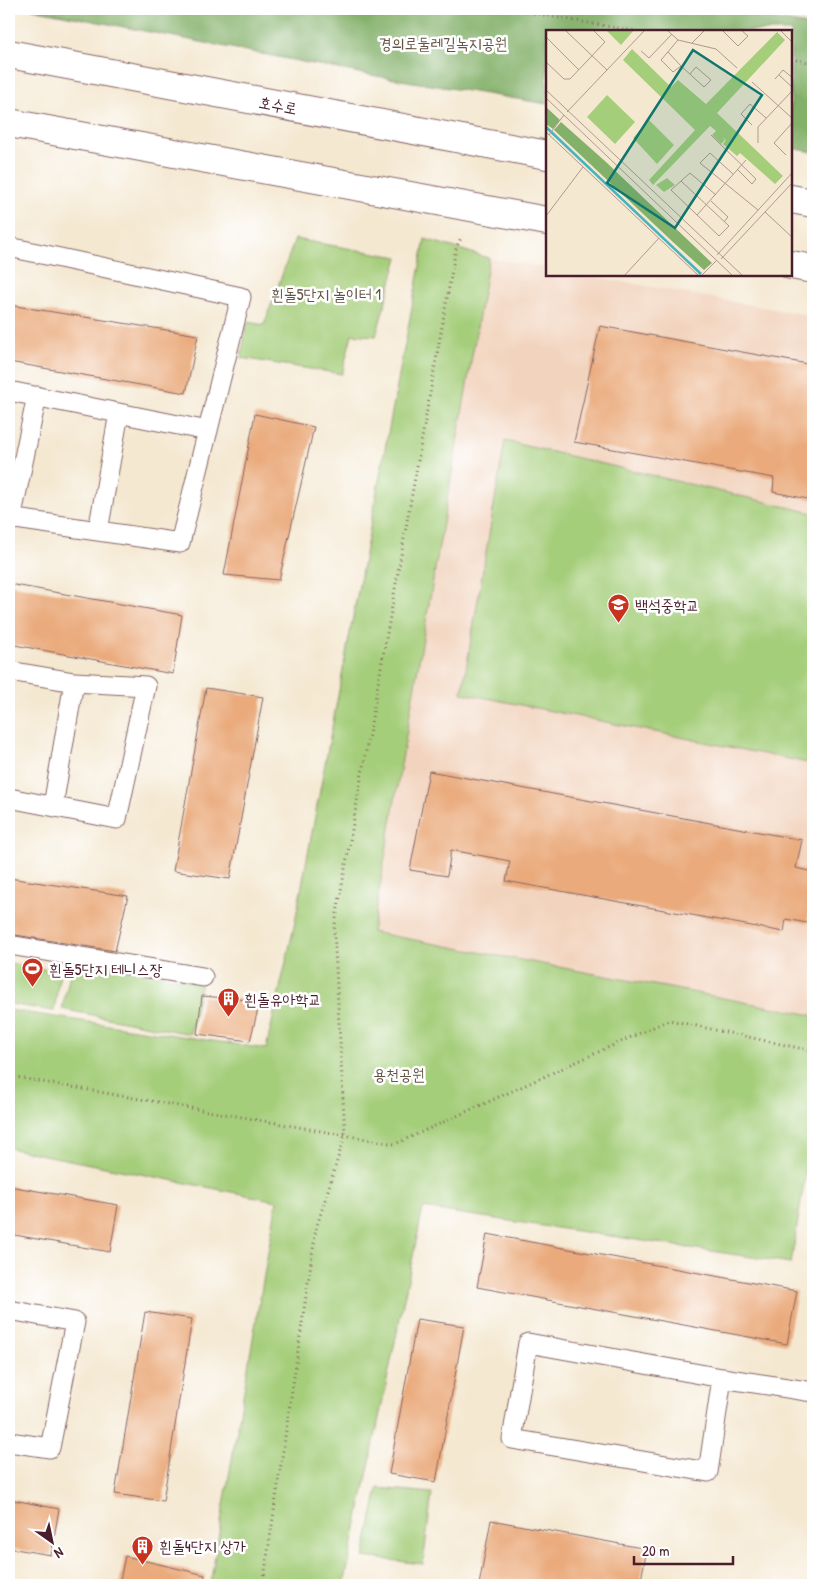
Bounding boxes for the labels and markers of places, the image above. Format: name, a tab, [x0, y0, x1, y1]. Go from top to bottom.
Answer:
school or university icon: 백석중학교	[607, 593, 631, 624]
place label: 백석중학교	[635, 594, 699, 616]
sports icon: 흰돌5단지 테니스장	[21, 957, 45, 988]
place label: 흰돌5단지 테니스장	[49, 958, 163, 980]
building icon: 흰돌유아학교	[216, 987, 240, 1018]
place label: 흰돌유아학교	[244, 988, 321, 1010]
building icon: 흰돌4단지 상가	[131, 1534, 155, 1565]
place label: 흰돌4단지 상가	[159, 1535, 246, 1557]

